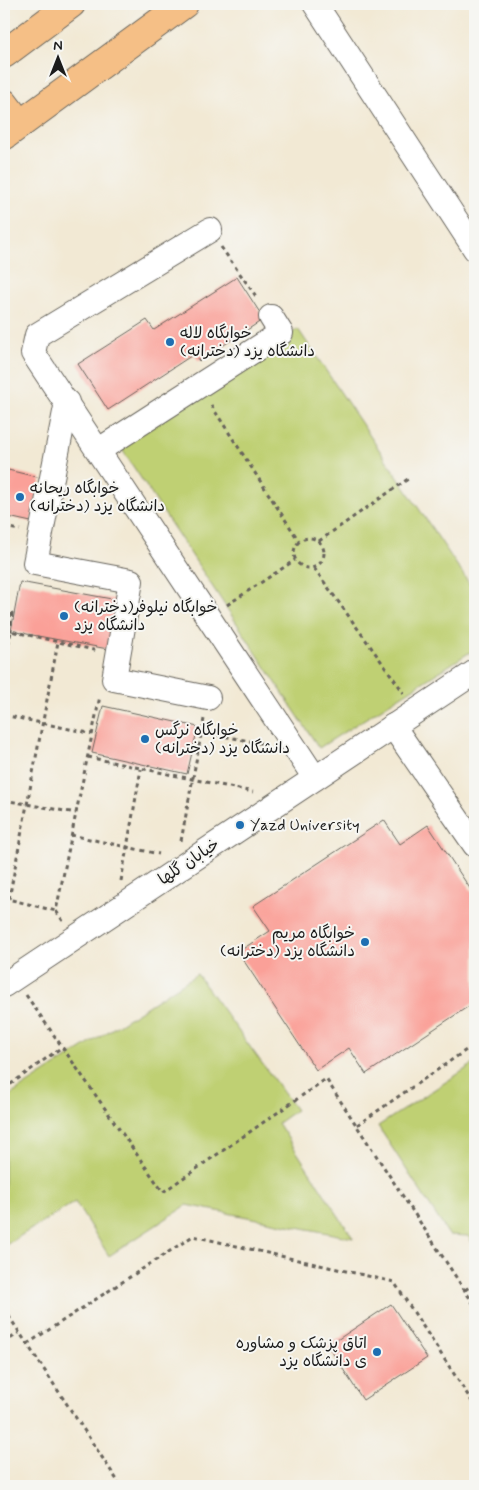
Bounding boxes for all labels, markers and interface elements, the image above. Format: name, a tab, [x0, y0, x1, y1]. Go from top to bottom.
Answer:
north arrow	[32, 32, 82, 82]
text: N	[53, 37, 63, 55]
place label: خوابگاه لاله (دخترانه) دانشگاه یزد	[180, 323, 315, 362]
marker: خوابگاه لاله (دخترانه) دانشگاه یزد	[164, 336, 176, 348]
place label: خوابگاه ریحانه (دخترانه) دانشگاه یزد	[30, 478, 165, 517]
marker: خوابگاه ریحانه (دخترانه) دانشگاه یزد	[14, 491, 26, 503]
place label: خوابگاه نیلوفر(دخترانه) دانشگاه یزد	[74, 597, 218, 636]
marker: خوابگاه نیلوفر(دخترانه) دانشگاه یزد	[58, 610, 70, 622]
place label: خوابگاه نرگس (دخترانه) دانشگاه یزد	[155, 720, 290, 759]
marker: خوابگاه نرگس (دخترانه) دانشگاه یزد	[139, 733, 151, 745]
place label: Yazd University	[250, 815, 360, 836]
marker: Yazd University	[234, 819, 246, 831]
street label: خیابان گلها	[154, 834, 224, 890]
place label: خوابگاه مریم (دخترانه) دانشگاه یزد	[220, 923, 355, 962]
marker: خوابگاه مریم (دخترانه) دانشگاه یزد	[359, 936, 371, 948]
place label: اتاق پزشک و مشاوره ی دانشگاه یزد	[236, 1333, 367, 1372]
marker: اتاق پزشک و مشاوره ی دانشگاه یزد	[371, 1346, 383, 1358]

